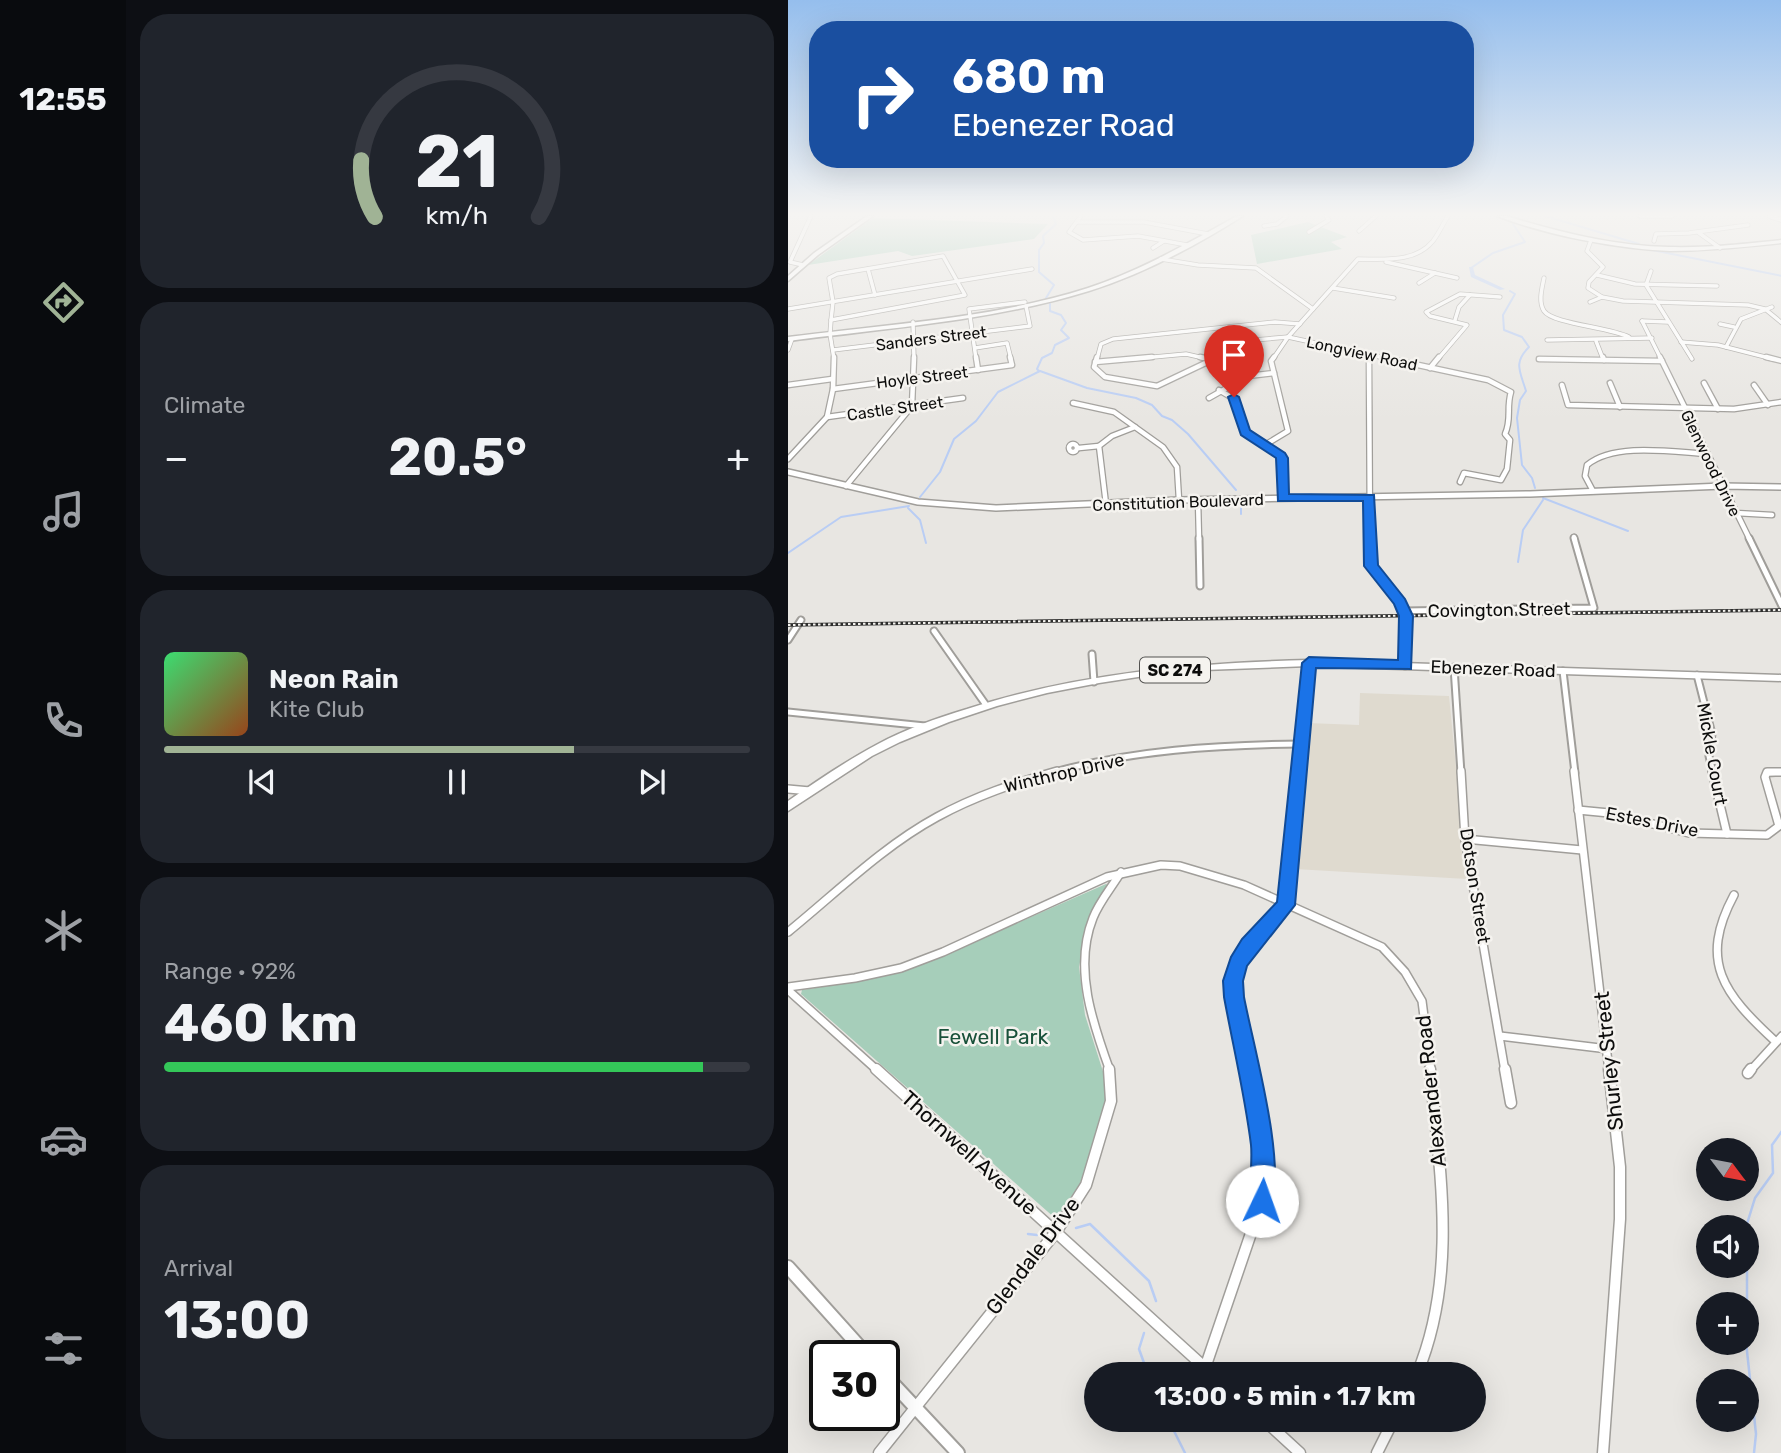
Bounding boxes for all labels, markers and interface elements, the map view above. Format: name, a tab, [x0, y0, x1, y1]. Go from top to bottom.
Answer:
text: 680 m	[952, 47, 1106, 105]
icon: right	[837, 49, 928, 140]
text: 12:55	[19, 80, 107, 118]
text: Ebenezer Road	[952, 106, 1175, 144]
text: 21	[415, 119, 499, 205]
text: km/h	[426, 201, 488, 230]
icon: directions	[39, 278, 88, 327]
street label: Sanders Street	[875, 322, 987, 355]
pin	[1204, 325, 1264, 397]
street label: Longview Road	[1305, 332, 1419, 375]
icon: arrive	[1215, 336, 1253, 374]
street label: Hoyle Street	[875, 362, 969, 393]
text: Climate	[164, 391, 245, 419]
street label: Castle Street	[846, 392, 944, 425]
street label: Glenwood Drive	[1677, 407, 1745, 520]
text: 20.5°	[388, 426, 527, 488]
text: −	[164, 435, 189, 481]
text: +	[726, 435, 750, 481]
icon: music	[39, 487, 88, 536]
street label: Constitution Boulevard	[1092, 490, 1264, 515]
street label: Covington Street	[1427, 598, 1571, 622]
street label: Ebenezer Road	[1430, 656, 1556, 682]
road number: SC 274	[1140, 657, 1210, 682]
text: Neon Rain	[269, 664, 399, 695]
text: Kite Club	[269, 695, 364, 723]
icon: phone	[39, 696, 88, 745]
street label: Mickle Court	[1692, 701, 1732, 807]
street label: Winthrop Drive	[1002, 748, 1126, 798]
icon: previous	[243, 763, 281, 801]
icon: pause	[438, 763, 476, 801]
icon: next	[633, 763, 671, 801]
street label: Estes Drive	[1604, 802, 1700, 842]
street label: Dotson Street	[1455, 827, 1495, 945]
icon: climate	[39, 906, 88, 955]
text: Range · 92%	[164, 957, 296, 985]
street label: Shurley Street	[1589, 990, 1628, 1132]
text: 460 km	[164, 992, 358, 1054]
street label: Alexander Road	[1410, 1014, 1451, 1168]
park label: Fewell Park	[938, 1024, 1049, 1049]
street label: Thornwell Avenue	[896, 1085, 1042, 1220]
icon: car	[39, 1115, 88, 1164]
north arrow	[1696, 1138, 1759, 1200]
map controls	[1696, 1138, 1759, 1432]
position arrow	[1225, 1164, 1299, 1238]
street label: Glendale Drive	[980, 1192, 1085, 1319]
button: sound	[1696, 1215, 1759, 1278]
text: Arrival	[164, 1254, 233, 1282]
text: 13:00	[164, 1289, 310, 1351]
button: +	[1696, 1292, 1759, 1355]
icon: filters	[39, 1324, 88, 1373]
speed limit sign: 30	[809, 1340, 900, 1431]
button: −	[1696, 1369, 1759, 1432]
text: 13:00 · 5 min · 1.7 km	[1154, 1381, 1416, 1412]

